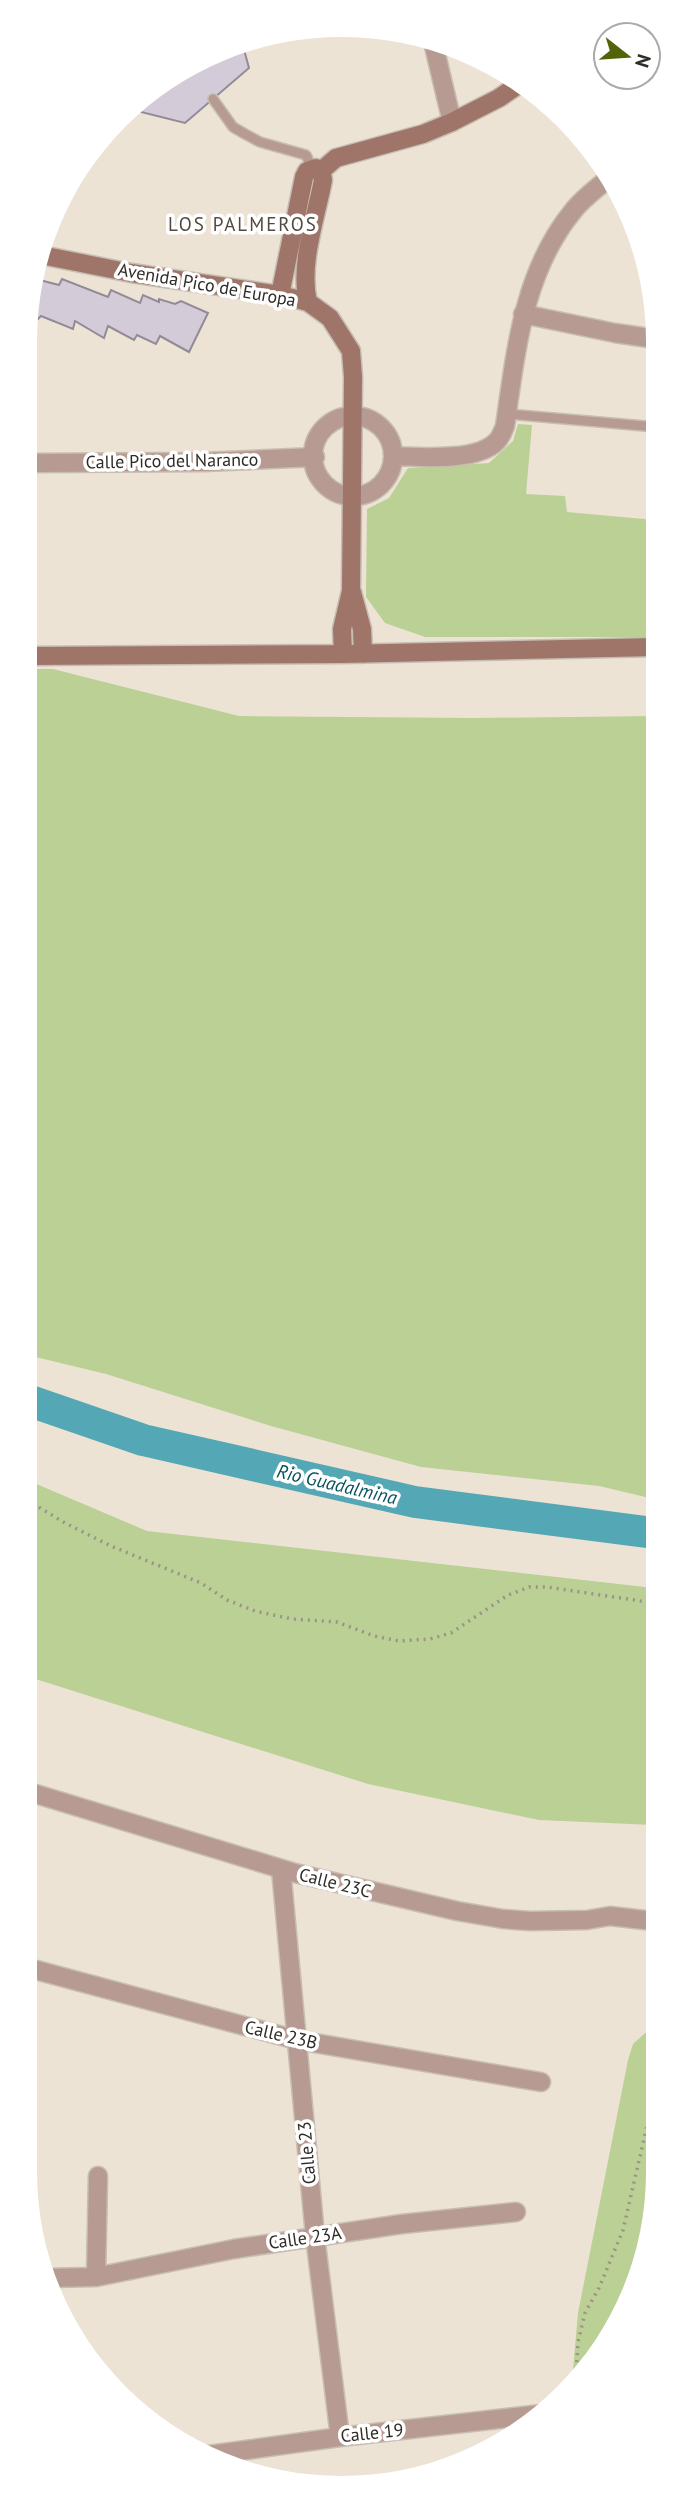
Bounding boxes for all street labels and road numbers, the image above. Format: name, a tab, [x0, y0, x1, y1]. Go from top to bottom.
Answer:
street label: Avenida Pico de Europa	[116, 258, 298, 311]
street label: Calle Pico del Naranco	[86, 447, 258, 474]
street label: Calle 23C	[297, 1862, 373, 1903]
street label: Calle 23B	[243, 2015, 320, 2054]
street label: Calle 23	[292, 2121, 321, 2185]
street label: Calle 23A	[267, 2221, 343, 2254]
street label: Calle 19	[339, 2418, 404, 2447]

